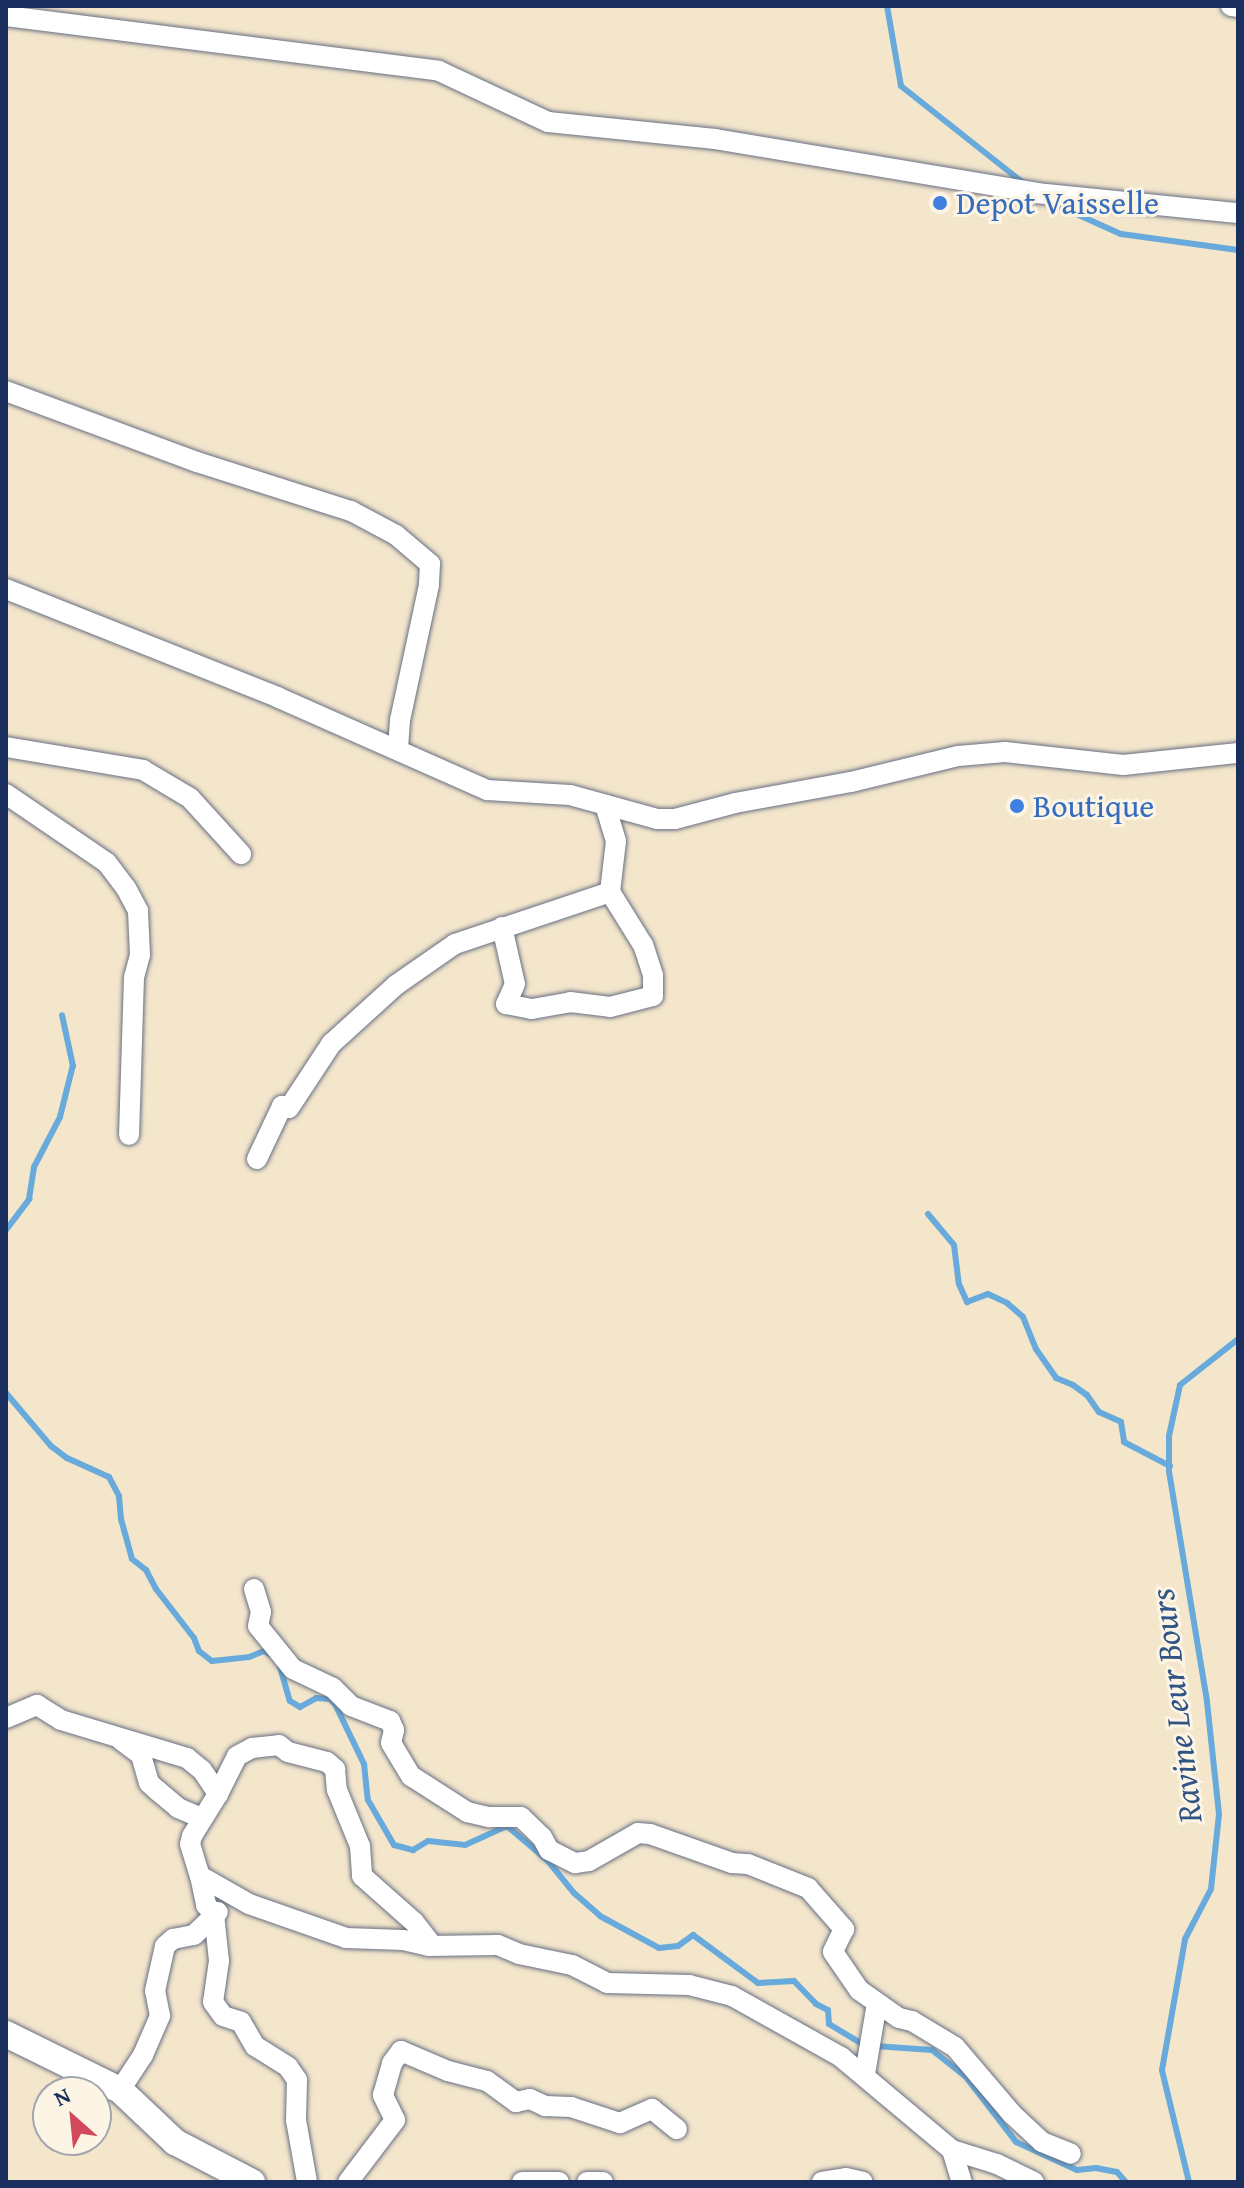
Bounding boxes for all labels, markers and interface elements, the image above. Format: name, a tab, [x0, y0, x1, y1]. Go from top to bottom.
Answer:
place label: Depot Vaisselle	[956, 184, 1159, 222]
marker: Depot Vaisselle	[931, 194, 949, 212]
place label: Boutique	[1033, 787, 1154, 825]
marker: Boutique	[1008, 797, 1026, 815]
water label: Ravine Leur Bours	[1140, 1587, 1210, 1825]
north arrow	[32, 2076, 112, 2156]
text: N	[48, 2079, 76, 2114]

